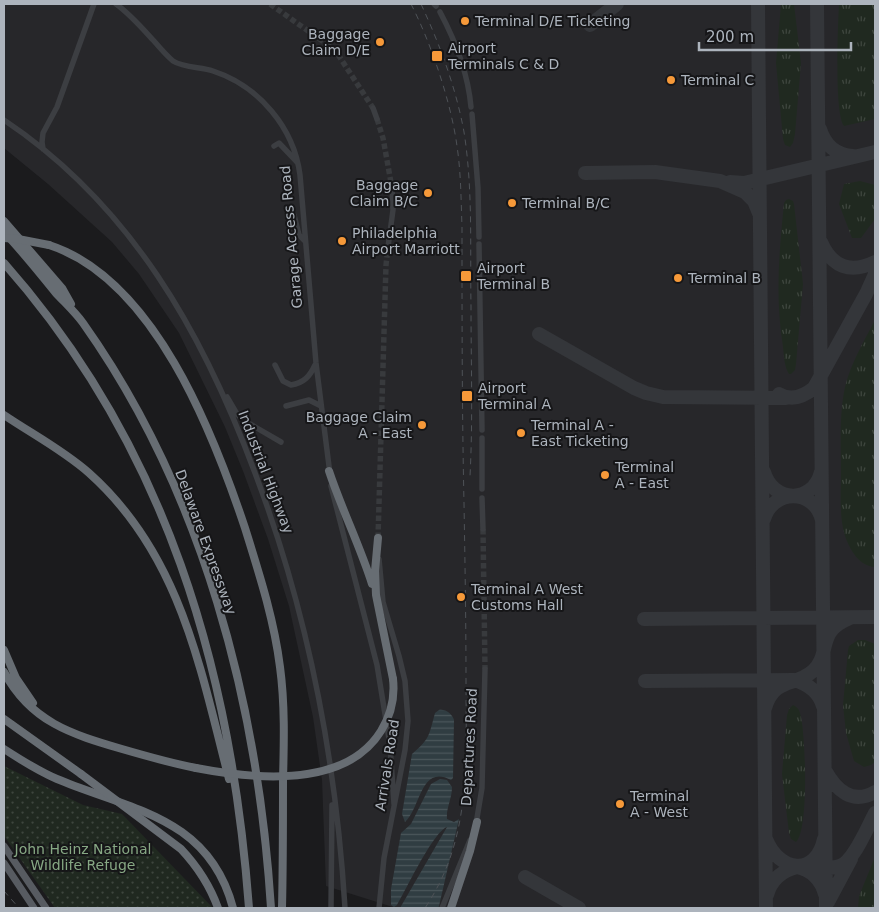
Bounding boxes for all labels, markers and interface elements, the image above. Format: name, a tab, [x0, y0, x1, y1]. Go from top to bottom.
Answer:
place label: Terminal D/E Ticketing	[474, 13, 630, 29]
marker: Terminal D/E Ticketing	[459, 15, 471, 27]
scale bar	[699, 20, 852, 52]
place label: Baggage Claim D/E	[301, 26, 370, 58]
text: 200 m	[706, 28, 754, 46]
marker: Baggage Claim D/E	[374, 36, 386, 48]
place label: Airport Terminals C & D	[447, 40, 559, 72]
marker: Airport Terminals C & D	[430, 49, 444, 63]
place label: Terminal C	[680, 72, 755, 88]
marker: Terminal C	[665, 74, 677, 86]
street label: Garage Access Road	[277, 165, 305, 309]
place label: Baggage Claim B/C	[350, 177, 418, 209]
marker: Baggage Claim B/C	[422, 187, 434, 199]
place label: Terminal B/C	[521, 195, 610, 211]
marker: Terminal B/C	[506, 197, 518, 209]
place label: Philadelphia Airport Marriott	[352, 225, 460, 257]
marker: Philadelphia Airport Marriott	[336, 235, 348, 247]
place label: Airport Terminal B	[476, 260, 550, 292]
marker: Airport Terminal B	[459, 269, 473, 283]
place label: Terminal B	[687, 270, 761, 286]
marker: Terminal B	[672, 272, 684, 284]
place label: Airport Terminal A	[477, 380, 552, 412]
marker: Airport Terminal A	[460, 389, 474, 403]
street label: Industrial Highway	[235, 408, 297, 536]
place label: Baggage Claim A - East	[306, 409, 412, 441]
place label: Terminal A - East Ticketing	[530, 417, 629, 449]
marker: Baggage Claim A - East	[416, 419, 428, 431]
marker: Terminal A - East Ticketing	[515, 427, 527, 439]
place label: Terminal A - East	[614, 459, 674, 491]
street label: Delaware Expressway	[172, 467, 240, 617]
marker: Terminal A - East	[599, 469, 611, 481]
place label: Terminal A West Customs Hall	[470, 581, 584, 613]
marker: Terminal A West Customs Hall	[455, 591, 467, 603]
street label: Departures Road	[458, 688, 480, 806]
street label: Arrivals Road	[372, 718, 402, 812]
place label: Terminal A - West	[629, 788, 689, 820]
marker: Terminal A - West	[614, 798, 626, 810]
park label: John Heinz National Wildlife Refuge	[14, 841, 151, 873]

